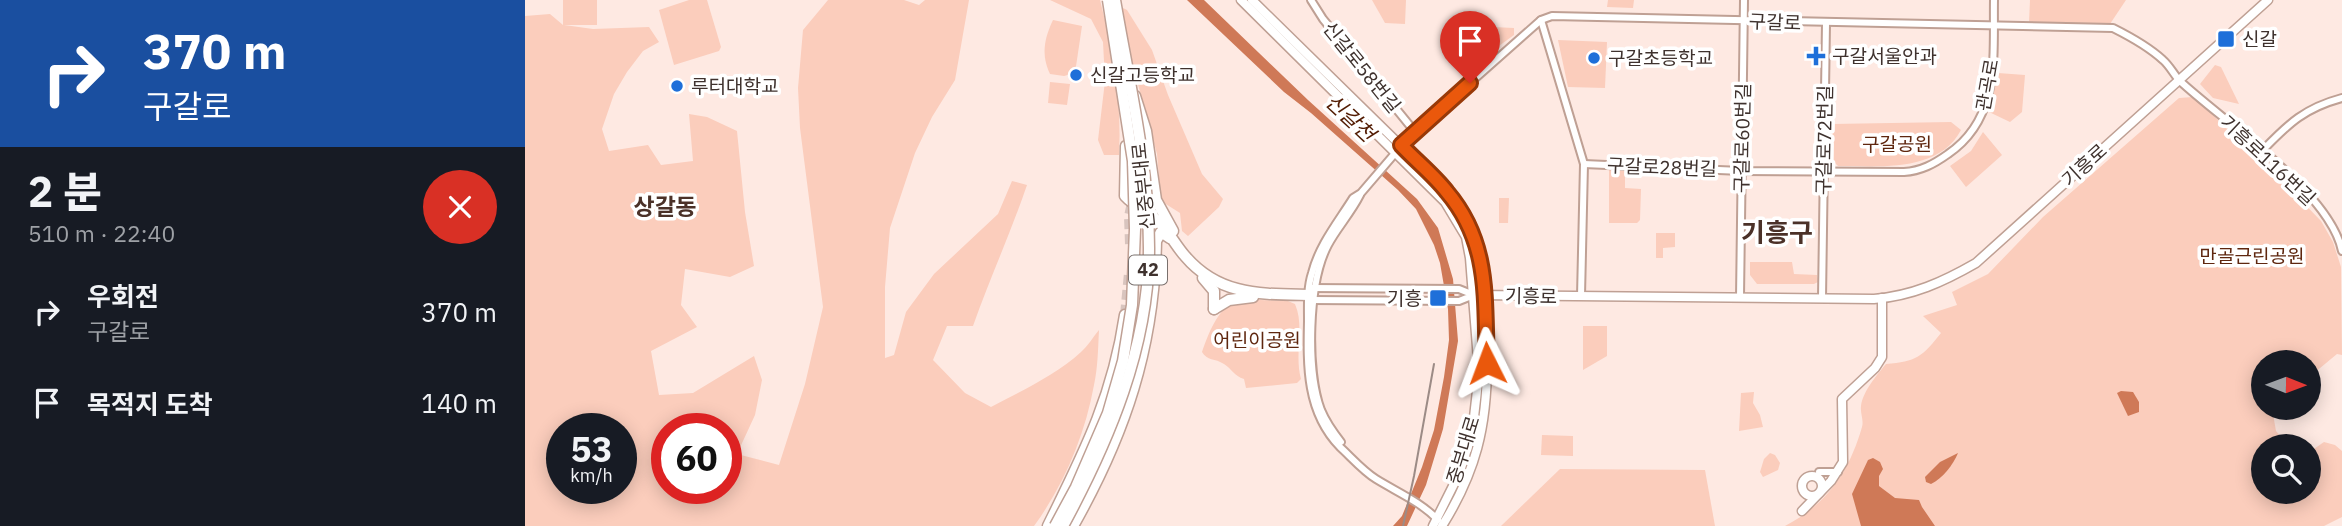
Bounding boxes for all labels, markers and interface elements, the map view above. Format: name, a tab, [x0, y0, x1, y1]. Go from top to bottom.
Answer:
street label: 구갈로	[1748, 9, 1802, 35]
pin	[1440, 11, 1500, 83]
street label: 신갈로58번길	[1318, 17, 1406, 117]
text: 370 m	[143, 19, 287, 82]
icon: arrive	[1451, 22, 1489, 60]
place label: 신갈	[2242, 27, 2277, 51]
icon: right	[28, 28, 119, 119]
marker: 신갈	[2216, 29, 2236, 49]
place label: 구갈서울안과	[1832, 44, 1937, 68]
place label: 구갈초등학교	[1608, 46, 1713, 70]
marker: 구갈서울안과	[1806, 46, 1826, 66]
marker: 구갈초등학교	[1586, 50, 1602, 66]
street label: 관곡로	[1971, 57, 2003, 113]
place label: 신갈고등학교	[1090, 63, 1195, 87]
marker: 신갈고등학교	[1068, 67, 1084, 83]
place label: 루터대학교	[691, 74, 778, 98]
marker: 루터대학교	[669, 78, 685, 94]
street label: 구갈로60번길	[1729, 83, 1755, 193]
text: 구갈로	[143, 85, 231, 127]
street label: 구갈로72번길	[1811, 85, 1837, 195]
water label: 신갈천	[1320, 87, 1383, 149]
street label: 기흥로116번길	[2215, 110, 2321, 210]
park label: 구갈공원	[1862, 132, 1932, 156]
street label: 기흥로	[2056, 139, 2112, 191]
street label: 신중부대로	[1126, 141, 1160, 231]
street label: 구갈로28번길	[1607, 153, 1717, 181]
text: 2 분	[28, 164, 102, 219]
button: close	[423, 170, 497, 244]
district label: 상갈동	[633, 191, 697, 221]
district label: 기흥구	[1741, 215, 1813, 249]
text: 510 m · 22:40	[28, 218, 175, 248]
park label: 만골근린공원	[2200, 244, 2304, 268]
road number: 42	[1129, 256, 1167, 284]
text: 우회전	[87, 279, 159, 313]
street label: 기흥로	[1505, 284, 1557, 308]
place label: 기흥	[1387, 286, 1422, 310]
marker: 기흥	[1428, 288, 1448, 308]
icon: right	[28, 293, 66, 331]
text: 370 m	[421, 295, 497, 329]
text: 구갈로	[87, 316, 150, 346]
position arrow	[1450, 326, 1524, 400]
park label: 어린이공원	[1213, 328, 1301, 352]
north arrow	[2251, 350, 2321, 420]
map controls	[2251, 350, 2321, 504]
icon: arrive	[28, 384, 66, 422]
text: 140 m	[421, 386, 497, 420]
text: 목적지 도착	[87, 387, 213, 421]
speed limit sign: 60	[651, 413, 742, 504]
street label: 중부대로	[1441, 413, 1485, 487]
text: 53	[570, 426, 613, 472]
button: search	[2251, 434, 2321, 504]
text: km/h	[570, 464, 613, 487]

